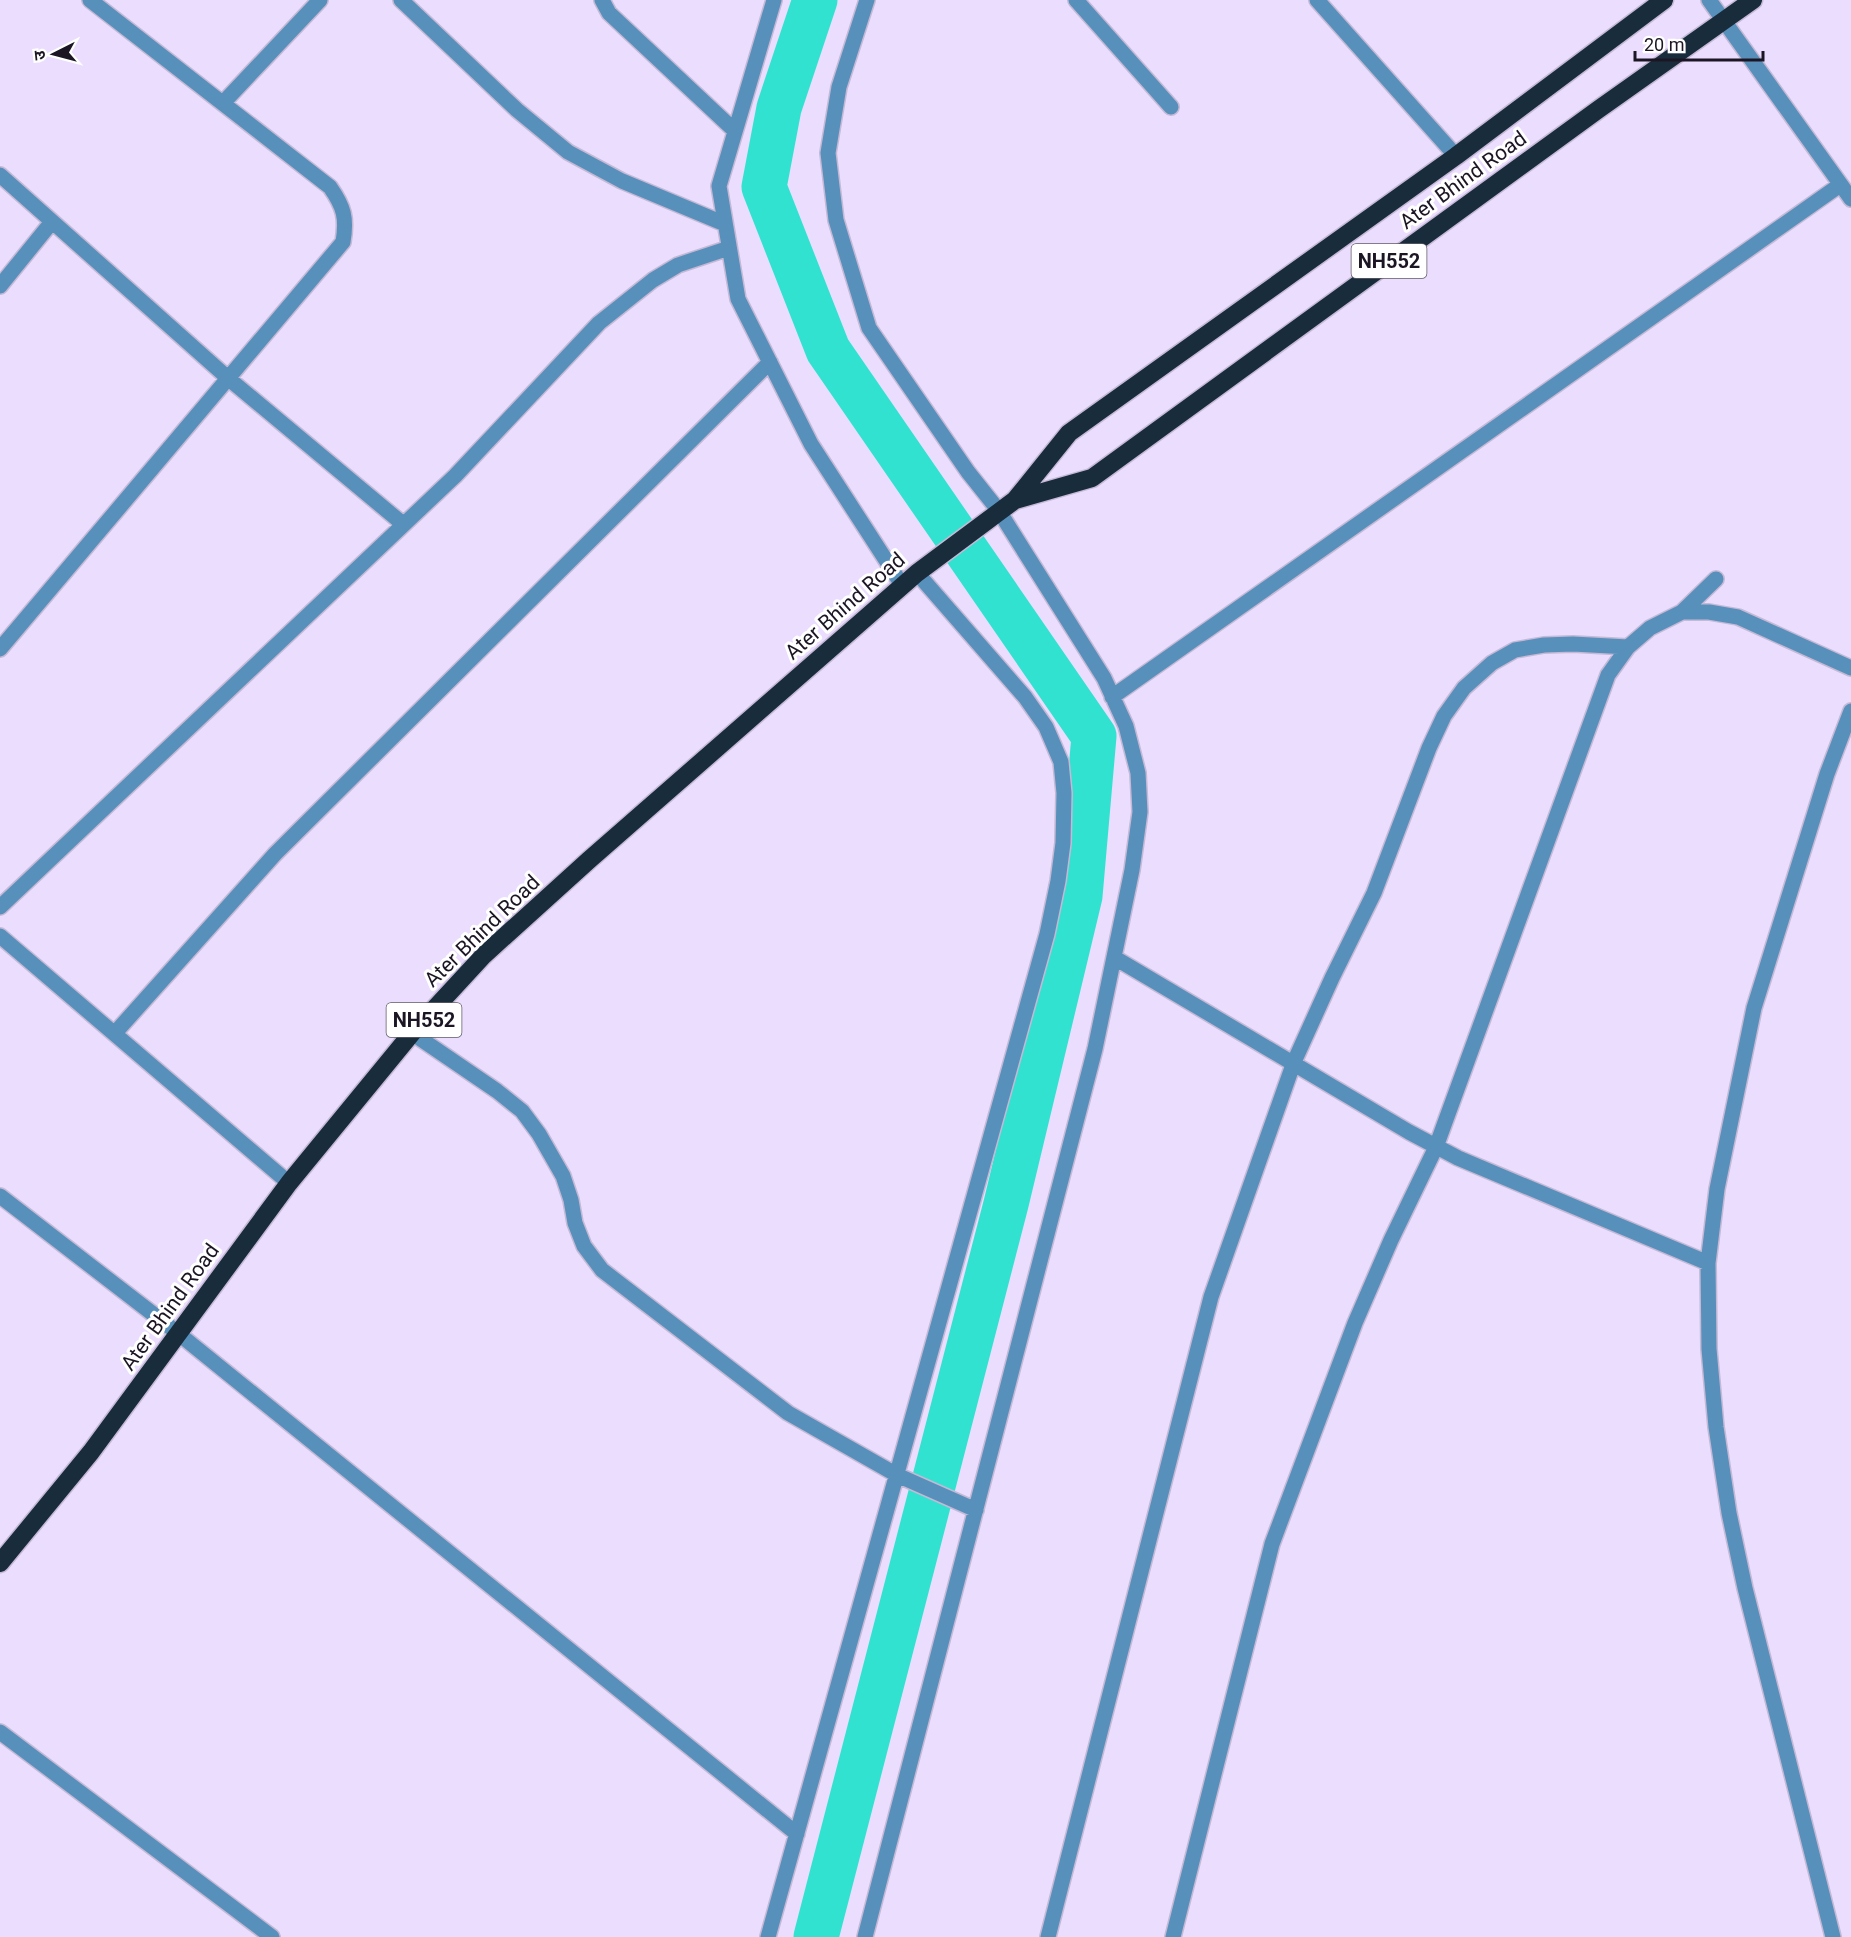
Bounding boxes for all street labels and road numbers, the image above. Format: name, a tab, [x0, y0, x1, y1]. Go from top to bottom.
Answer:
street label: Ater Bhind Road	[1395, 126, 1531, 234]
road number: NH552	[1352, 244, 1426, 278]
street label: Ater Bhind Road	[780, 548, 910, 664]
street label: Ater Bhind Road	[420, 870, 544, 992]
road number: NH552	[386, 1003, 462, 1037]
street label: Ater Bhind Road	[116, 1239, 224, 1375]

